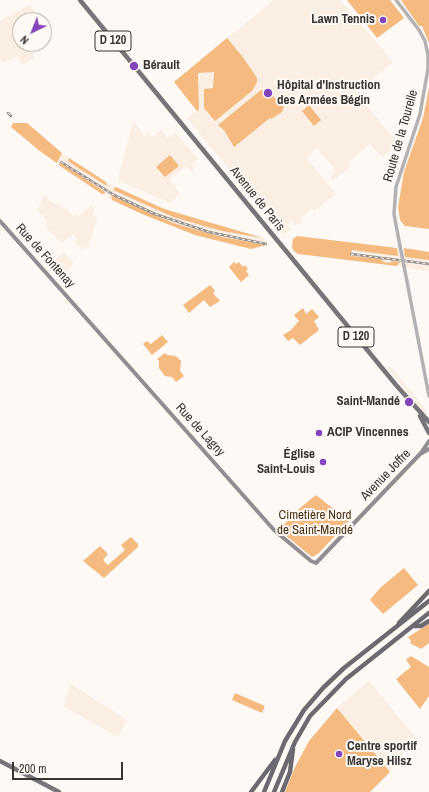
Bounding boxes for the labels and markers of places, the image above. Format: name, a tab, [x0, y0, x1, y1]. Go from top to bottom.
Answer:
place label: Lawn Tennis	[311, 12, 375, 28]
marker: Lawn Tennis	[378, 15, 388, 25]
place label: Bérault	[143, 58, 180, 74]
marker: Bérault	[128, 60, 140, 72]
place label: Hôpital d'Instruction des Armées Bégin	[277, 78, 380, 109]
marker: Hôpital d'Instruction des Armées Bégin	[262, 87, 274, 99]
place label: Saint-Mandé	[337, 394, 400, 410]
marker: Saint-Mandé	[403, 396, 415, 408]
place label: ACIP Vincennes	[327, 425, 409, 441]
marker: ACIP Vincennes	[314, 428, 324, 438]
place label: Église Saint-Louis	[257, 447, 315, 478]
marker: Église Saint-Louis	[318, 457, 328, 467]
place label: Centre sportif Maryse Hilsz	[347, 739, 417, 770]
marker: Centre sportif Maryse Hilsz	[334, 749, 344, 759]

